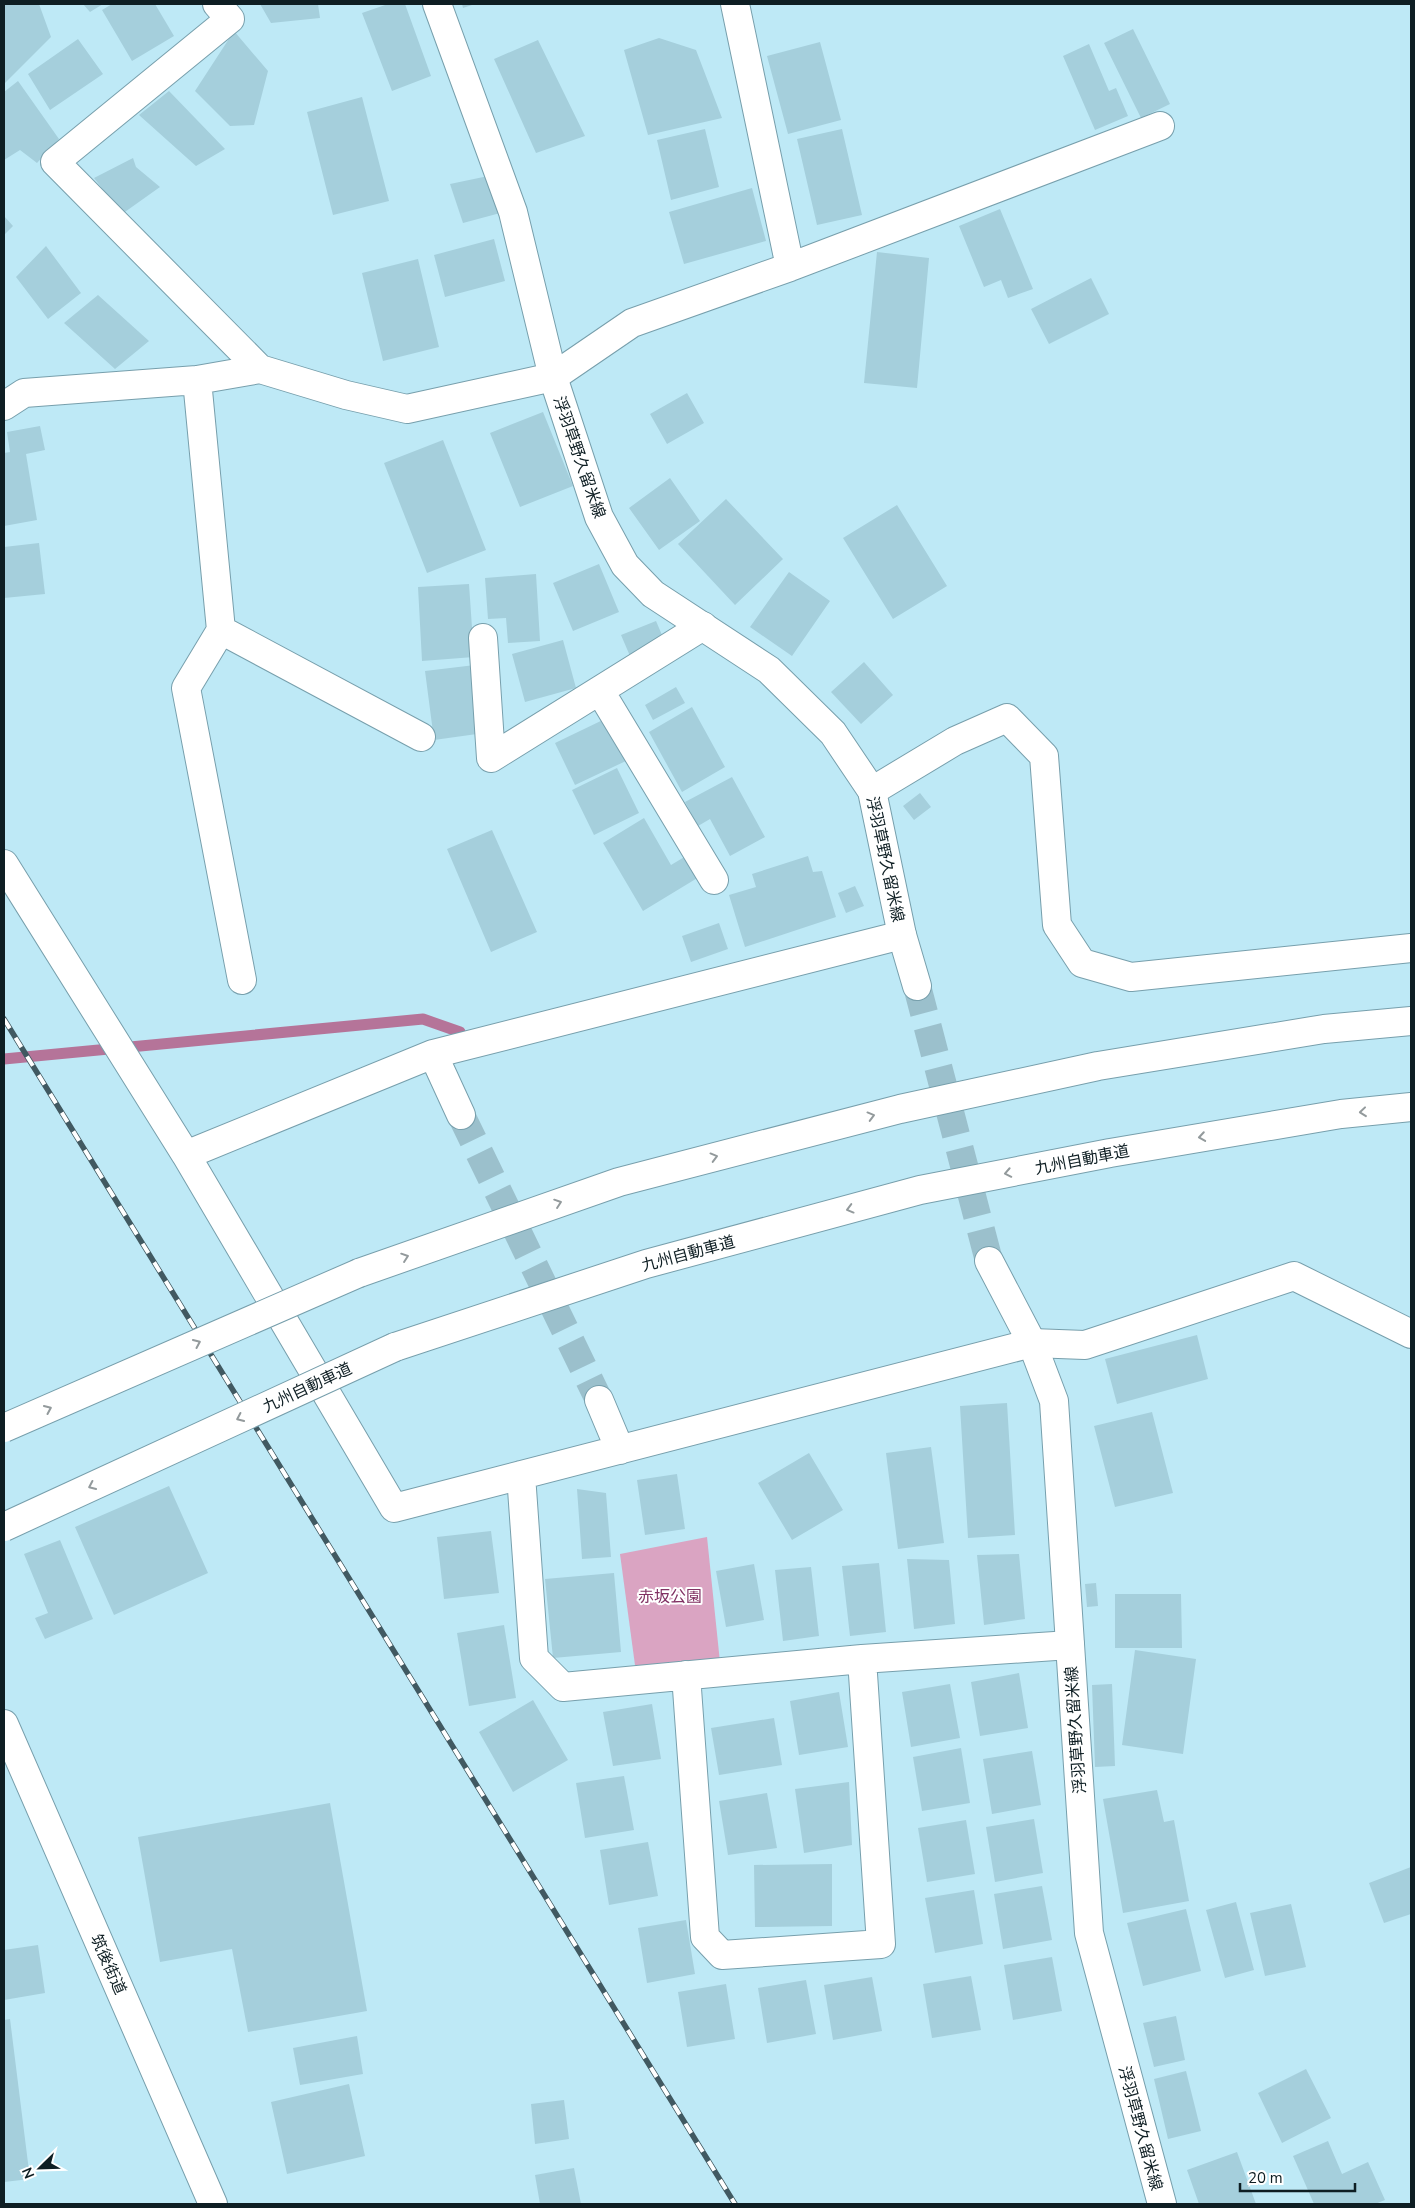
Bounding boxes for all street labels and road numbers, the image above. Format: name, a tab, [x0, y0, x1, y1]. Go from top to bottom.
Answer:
street label: 浮羽草野久留米線	[548, 393, 610, 521]
street label: 浮羽草野久留米線	[861, 794, 909, 924]
street label: 九州自動車道	[1033, 1140, 1131, 1180]
street label: 九州自動車道	[639, 1231, 737, 1277]
street label: 九州自動車道	[259, 1358, 356, 1418]
street label: 浮羽草野久留米線	[1061, 1665, 1091, 1795]
street label: 筑後街道	[85, 1931, 131, 1998]
street label: 浮羽草野久留米線	[1113, 2064, 1167, 2193]

